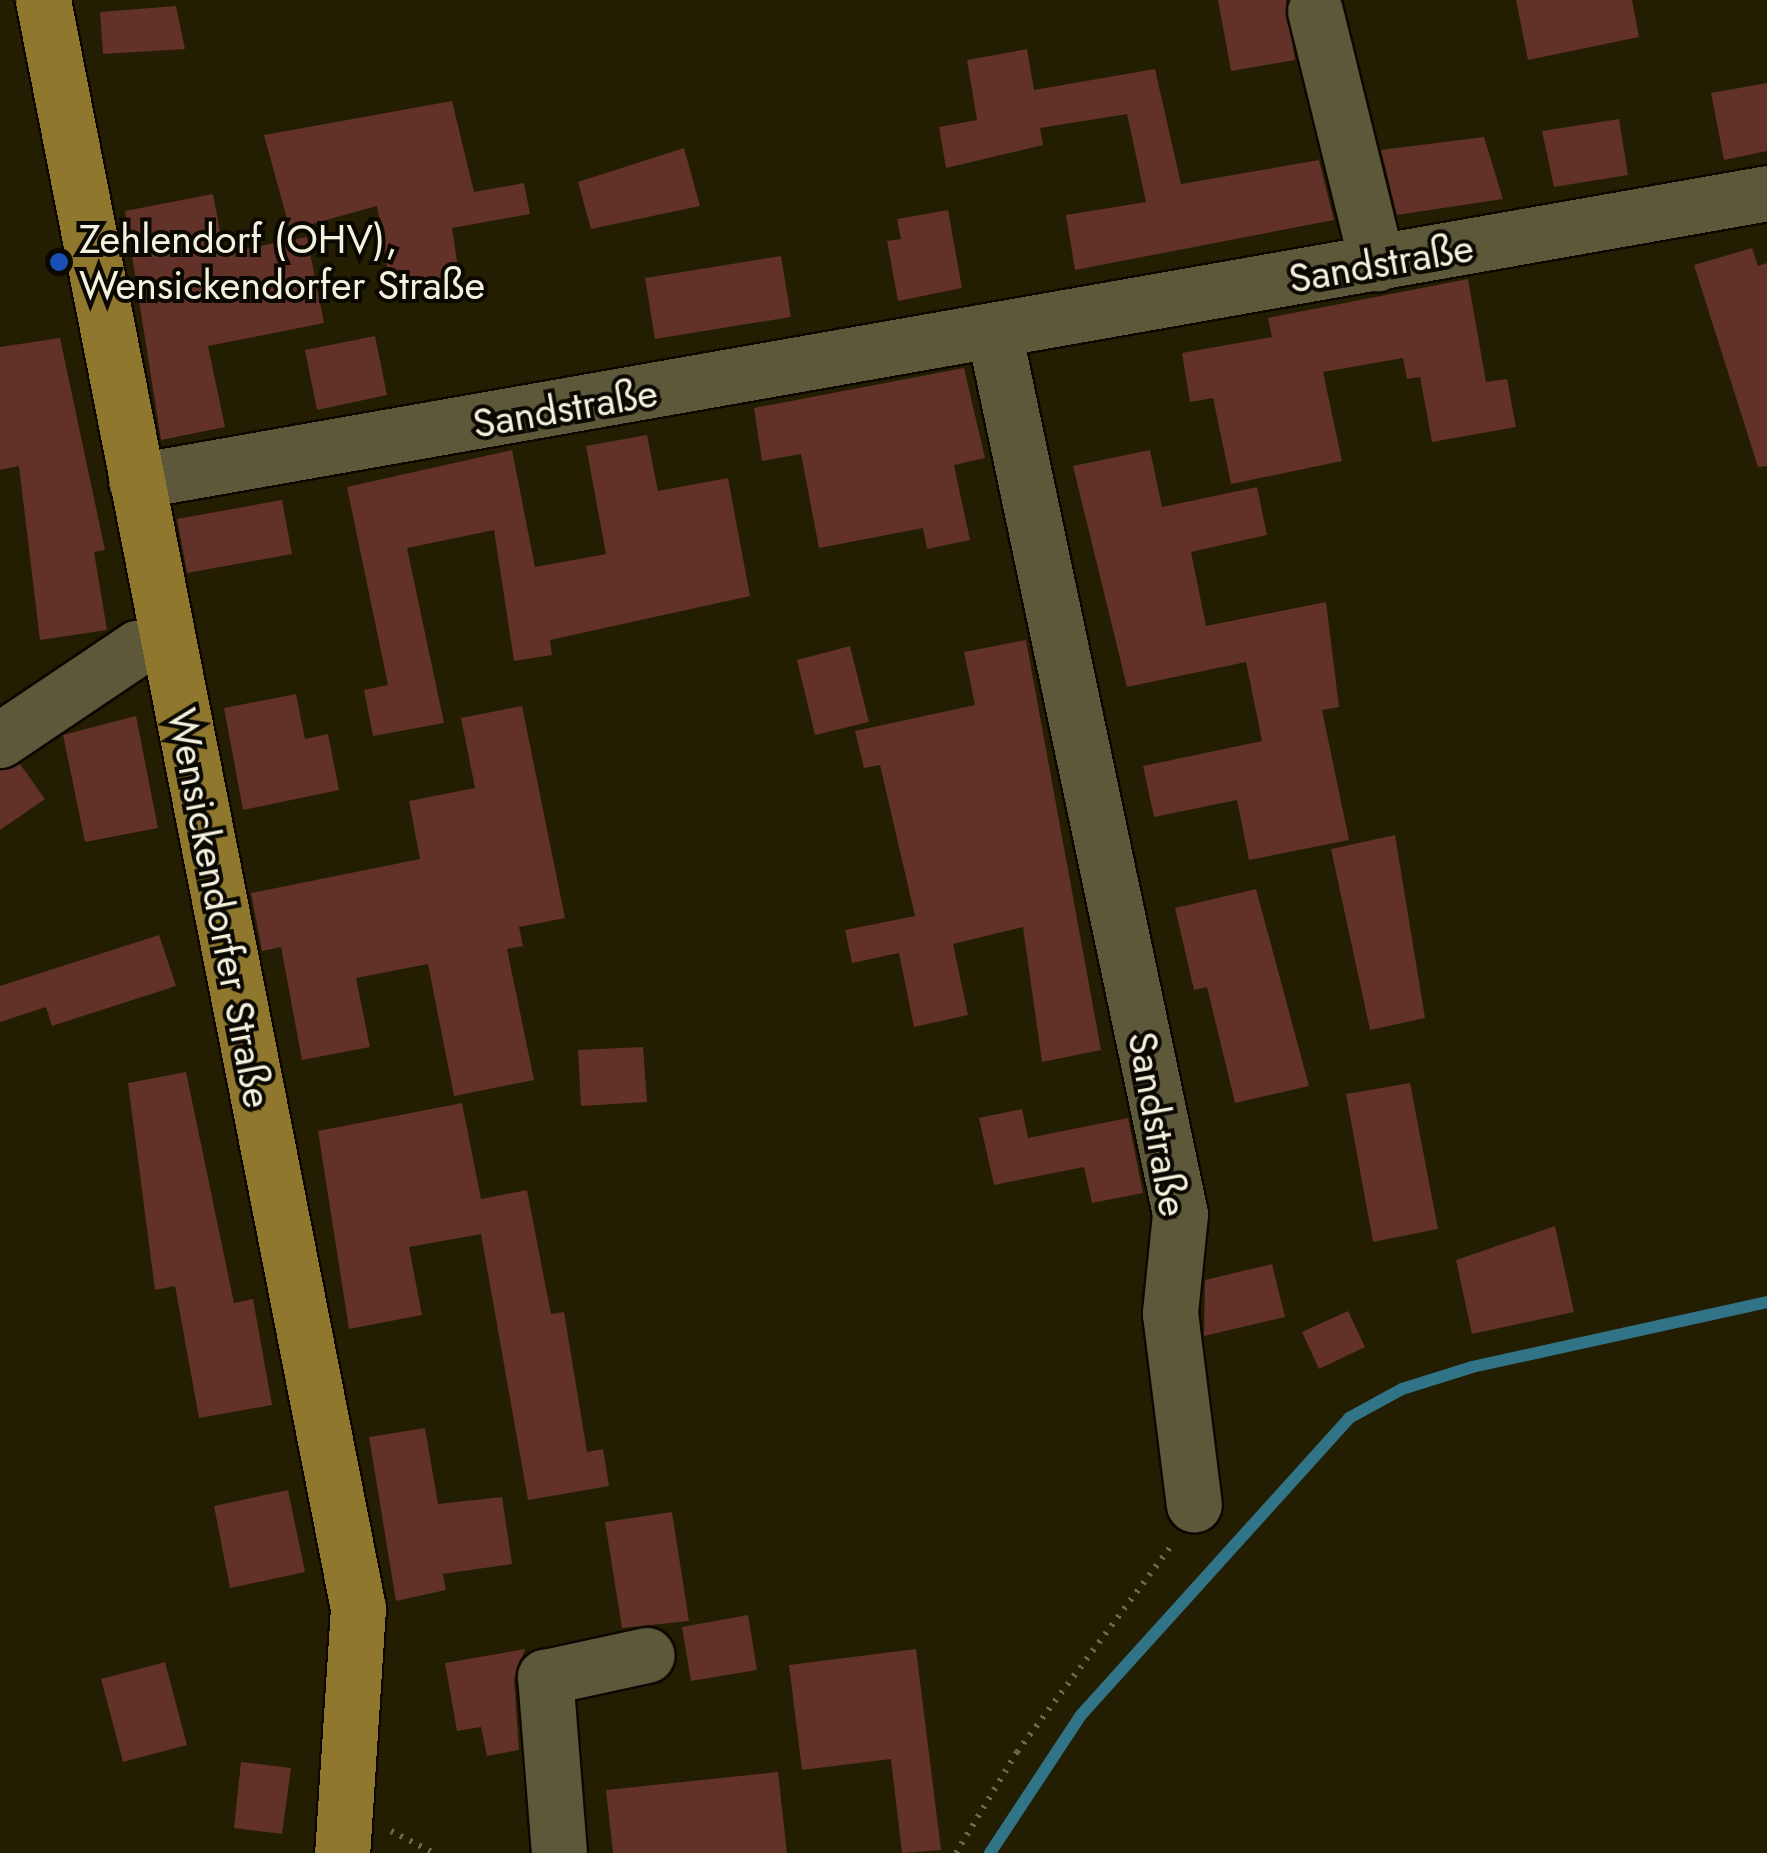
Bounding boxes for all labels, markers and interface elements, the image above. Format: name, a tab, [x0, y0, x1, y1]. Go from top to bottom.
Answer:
place label: Zehlendorf (OHV), Wensickendorfer Straße	[79, 215, 485, 309]
street label: Sandstraße	[1285, 223, 1477, 303]
marker: Zehlendorf (OHV), Wensickendorfer Straße	[48, 251, 70, 273]
street label: Sandstraße	[469, 368, 661, 448]
street label: Wensickendorfer Straße	[158, 704, 282, 1112]
street label: Sandstraße	[1118, 1028, 1198, 1220]

